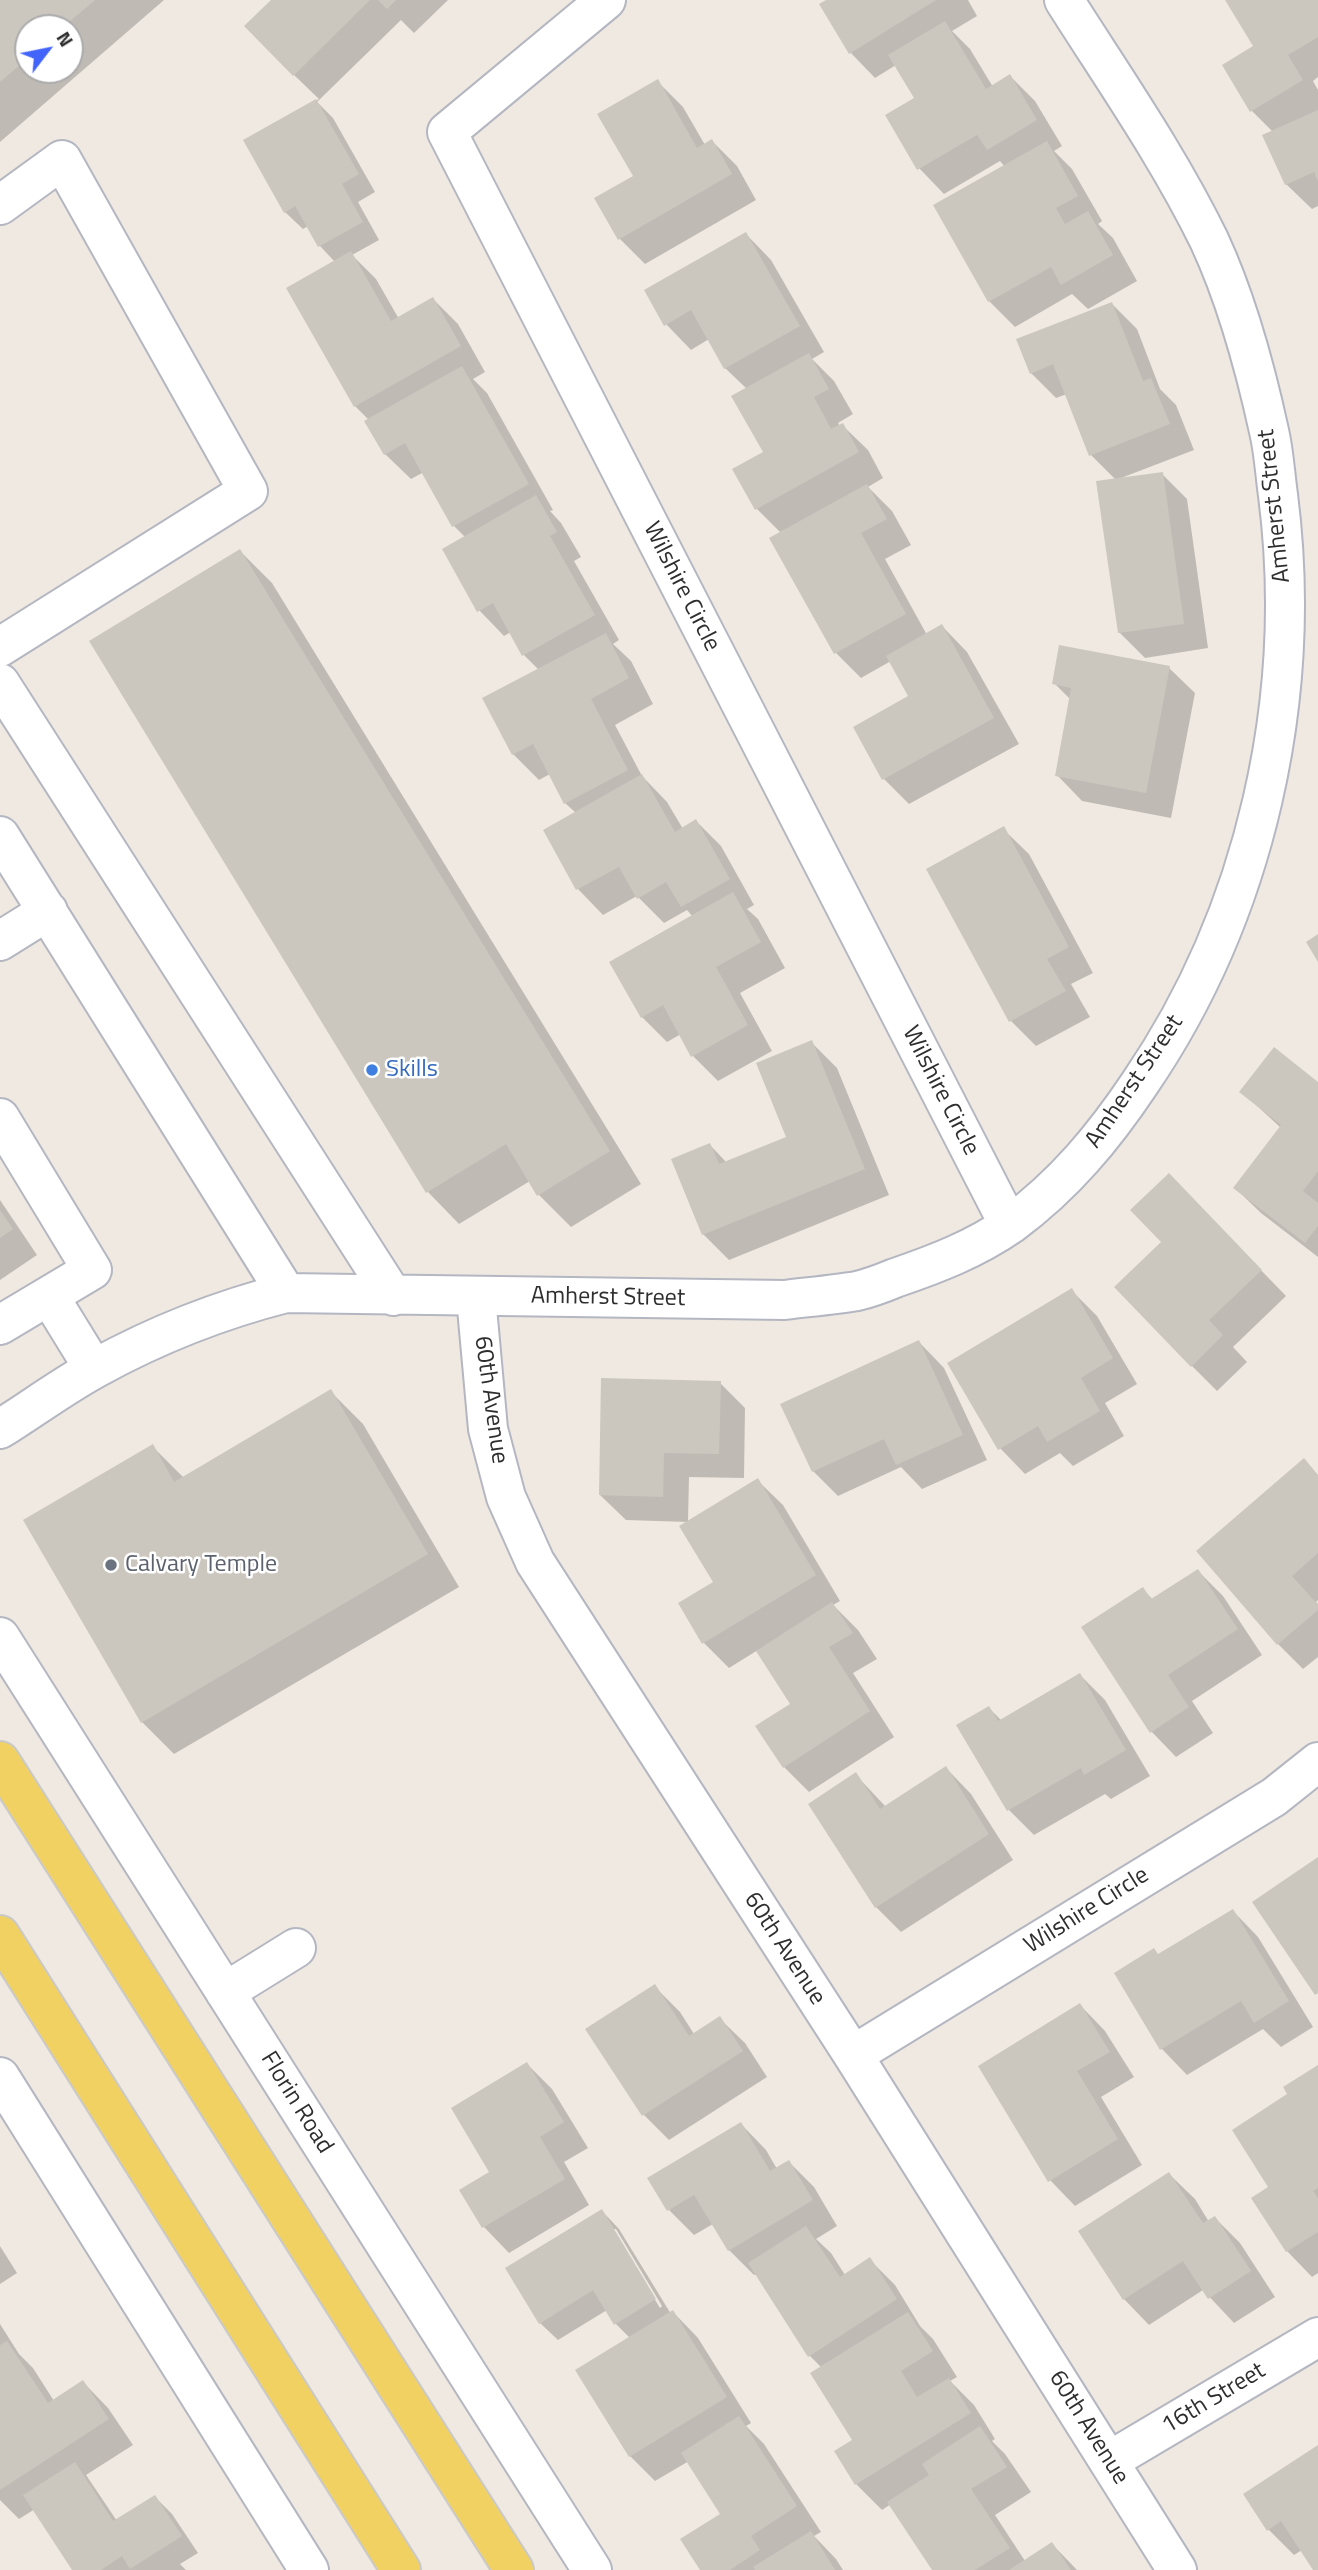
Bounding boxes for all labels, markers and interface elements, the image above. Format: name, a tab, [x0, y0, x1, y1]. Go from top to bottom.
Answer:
north arrow	[14, 14, 84, 84]
text: N	[50, 25, 81, 52]
street label: Amherst Street	[1253, 428, 1297, 584]
street label: Wilshire Circle	[636, 517, 726, 657]
street label: Amherst Street	[1080, 1010, 1190, 1154]
street label: Wilshire Circle	[895, 1021, 985, 1161]
place label: Skills	[386, 1056, 438, 1084]
marker: Skills	[364, 1062, 380, 1078]
street label: Amherst Street	[531, 1282, 685, 1314]
street label: 60th Avenue	[467, 1334, 513, 1466]
place label: Calvary Temple	[125, 1551, 277, 1579]
marker: Calvary Temple	[103, 1557, 119, 1573]
street label: Wilshire Circle	[1019, 1861, 1155, 1961]
street label: 60th Avenue	[737, 1887, 831, 2011]
street label: Florin Road	[253, 2047, 339, 2159]
street label: 16th Street	[1157, 2357, 1271, 2441]
street label: 60th Avenue	[1042, 2366, 1134, 2490]

